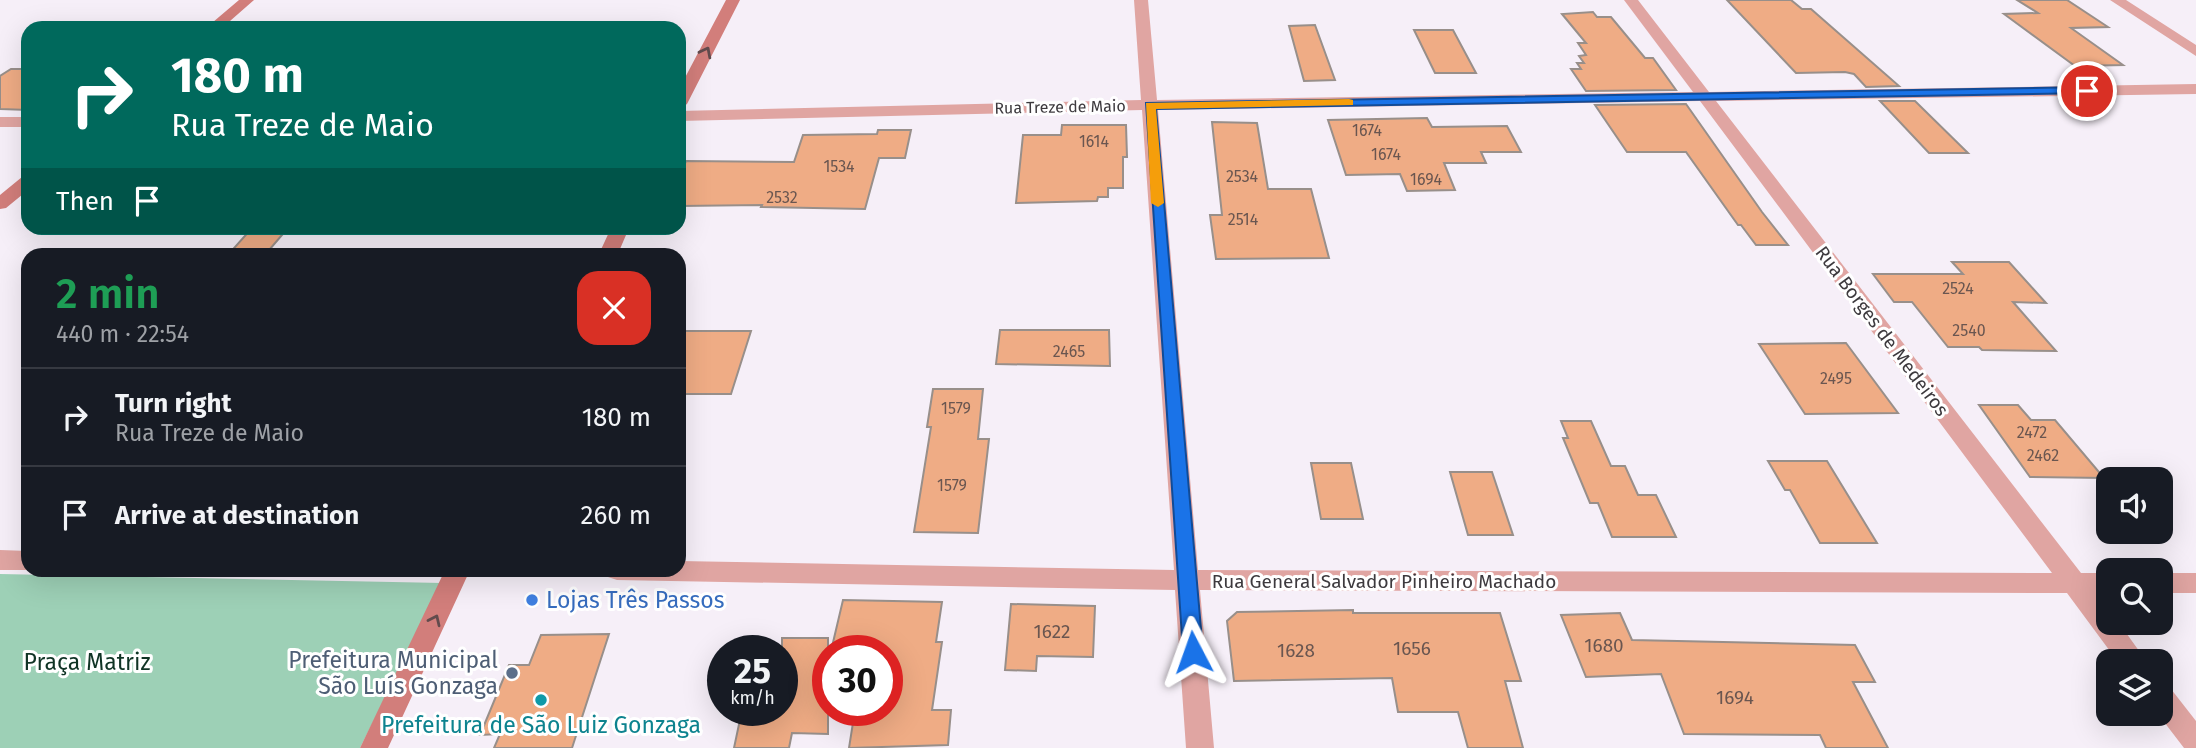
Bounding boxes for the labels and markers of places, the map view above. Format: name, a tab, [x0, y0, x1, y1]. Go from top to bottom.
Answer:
pin	[2057, 61, 2117, 121]
place label: Lojas Três Passos	[546, 586, 724, 614]
marker: Lojas Três Passos	[524, 592, 540, 608]
place label: Prefeitura Municipal São Luís Gonzaga	[288, 646, 498, 700]
marker: Prefeitura Municipal São Luís Gonzaga	[504, 665, 520, 681]
marker: Prefeitura de São Luiz Gonzaga	[533, 692, 549, 708]
place label: Prefeitura de São Luiz Gonzaga	[381, 711, 701, 739]

